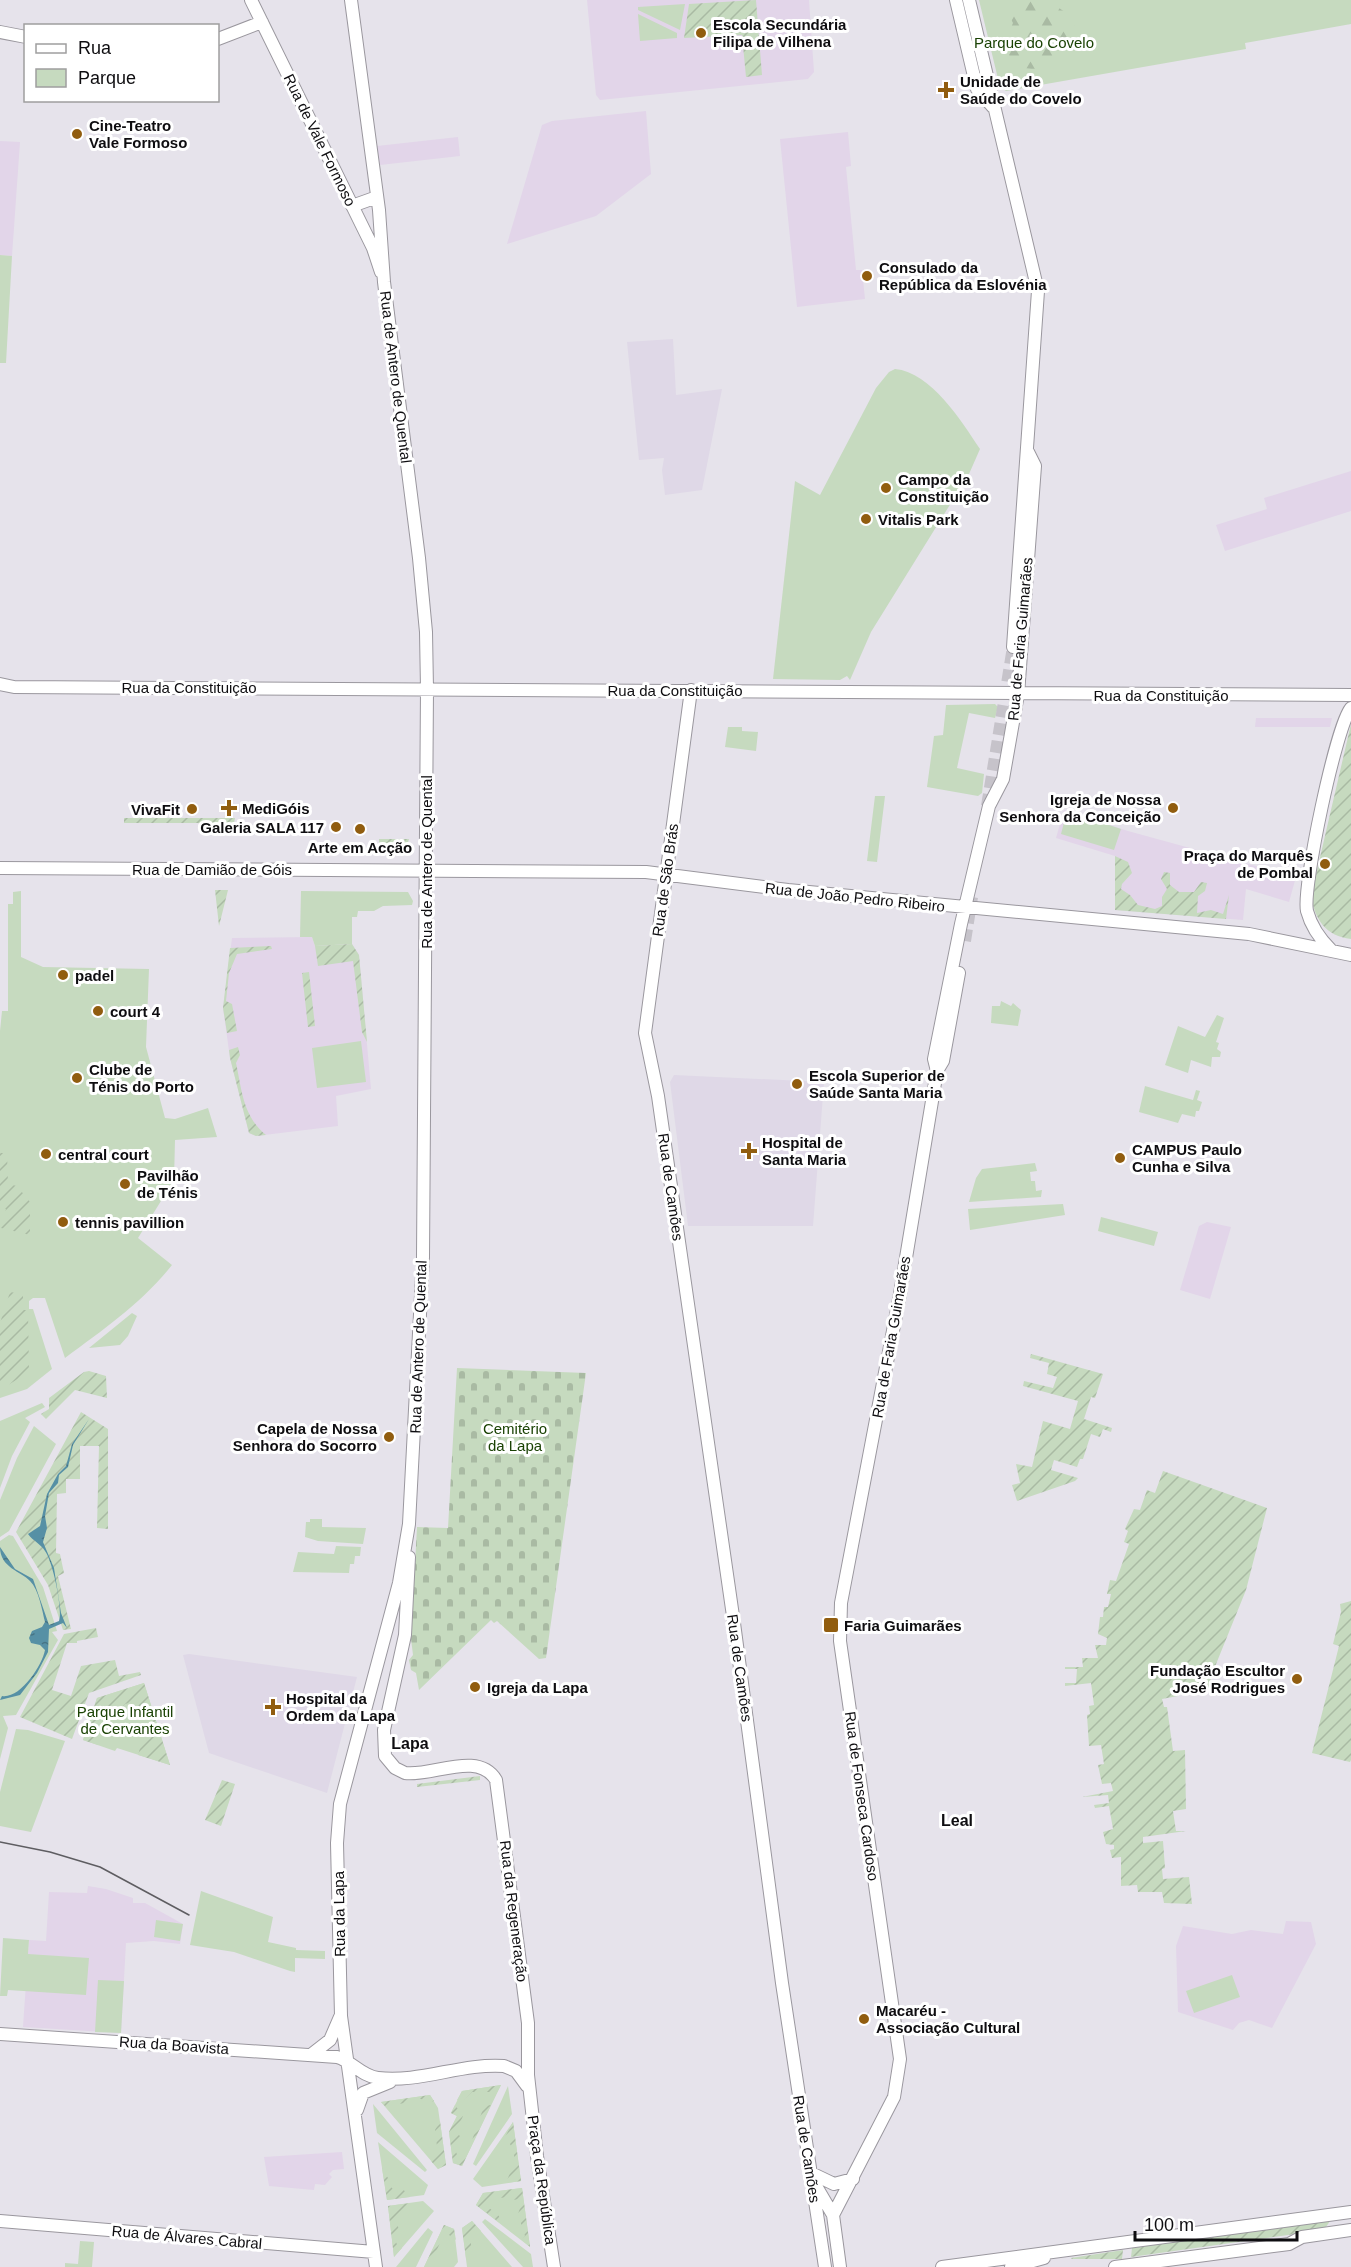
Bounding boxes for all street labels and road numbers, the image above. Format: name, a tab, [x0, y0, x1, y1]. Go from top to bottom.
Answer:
street label: Rua de Vale Formoso	[281, 71, 359, 209]
street label: Rua de Antero de Quental	[377, 290, 415, 464]
street label: Rua de Faria Guimarães	[1004, 556, 1036, 722]
street label: Rua da Constituição	[121, 679, 257, 696]
street label: Rua da Constituição	[607, 682, 743, 699]
street label: Rua da Constituição	[1093, 687, 1229, 704]
street label: Rua de Antero de Quental	[418, 775, 435, 949]
street label: Rua de São Brás	[649, 822, 681, 938]
street label: Rua de Damião de Góis	[132, 861, 292, 878]
street label: Rua de João Pedro Ribeiro	[764, 879, 946, 915]
street label: Rua de Camões	[655, 1132, 687, 1242]
street label: Rua de Faria Guimarães	[868, 1255, 914, 1419]
street label: Rua de Antero de Quental	[406, 1260, 430, 1434]
street label: Rua de Camões	[724, 1613, 756, 1723]
street label: Rua de Fonseca Cardoso	[842, 1710, 882, 1882]
street label: Rua da Regeneração	[497, 1839, 531, 1983]
street label: Rua da Lapa	[330, 1870, 348, 1957]
street label: Rua da Boavista	[119, 2033, 230, 2057]
street label: Rua de Camões	[790, 2094, 824, 2204]
street label: Praça da República	[524, 2114, 560, 2247]
street label: Rua de Álvares Cabral	[111, 2222, 263, 2252]

